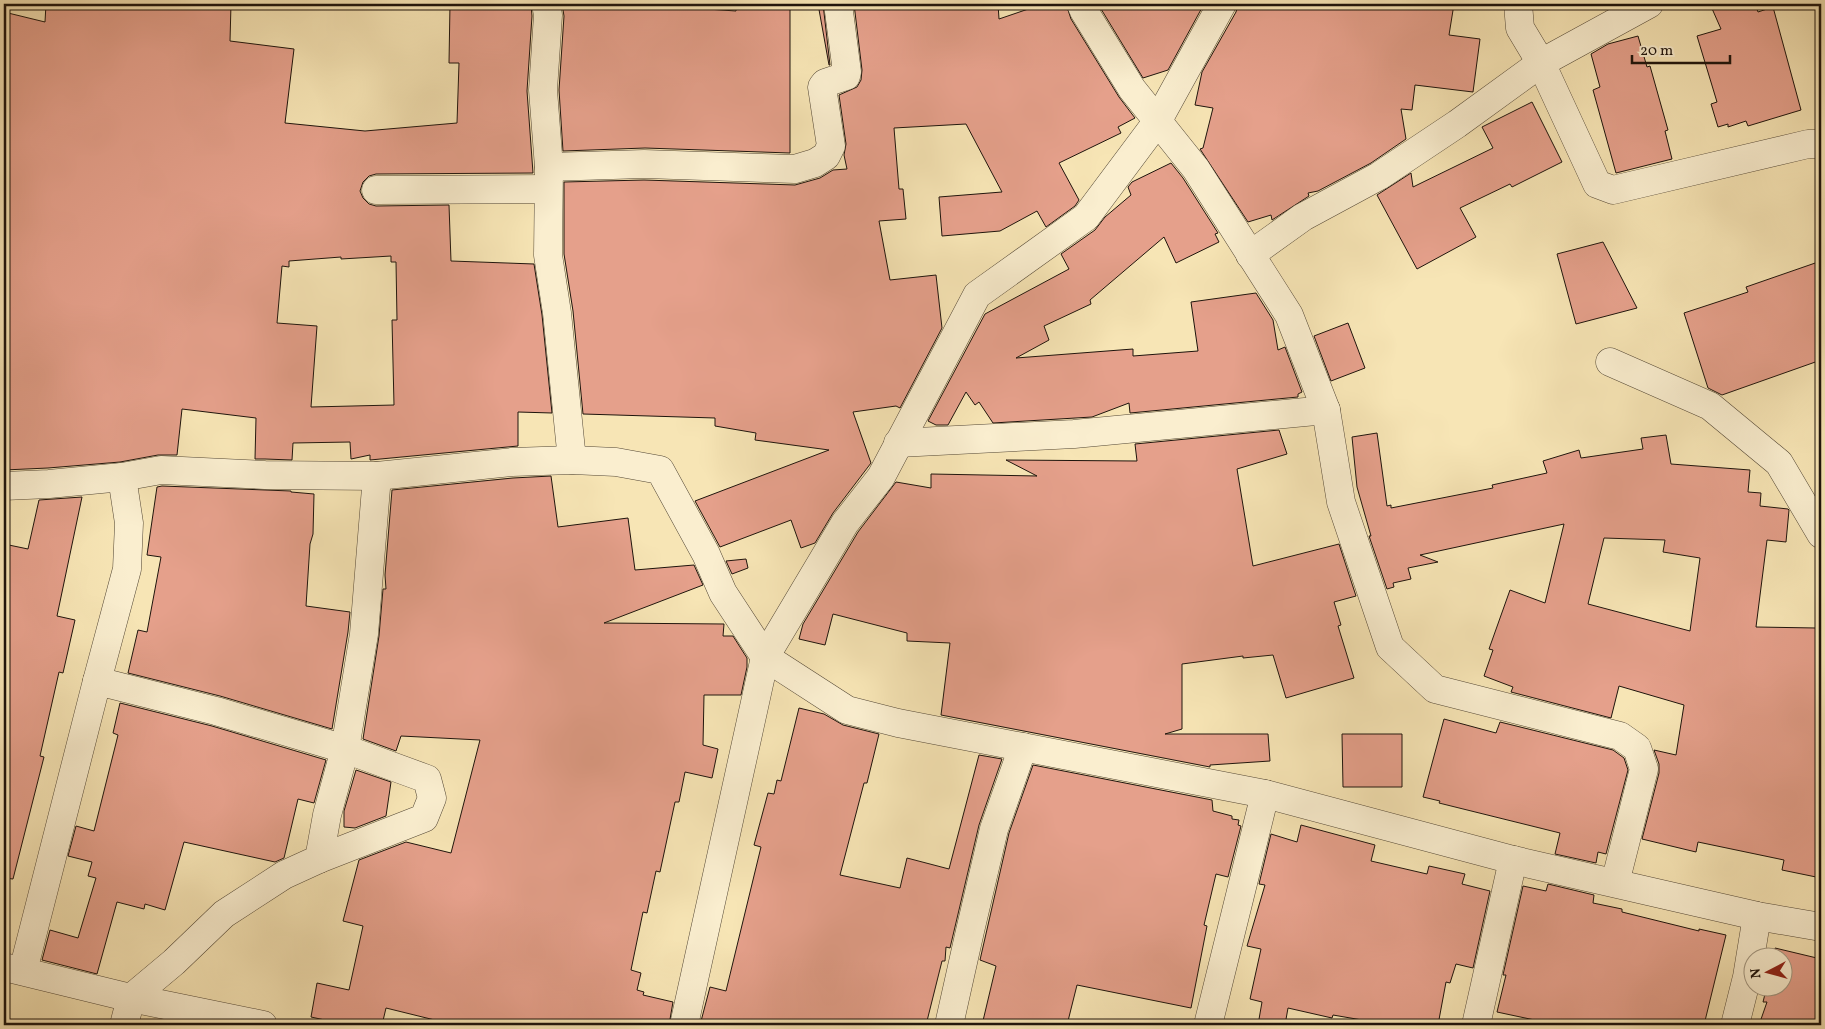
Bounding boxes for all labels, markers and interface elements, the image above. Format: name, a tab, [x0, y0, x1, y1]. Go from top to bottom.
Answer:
scale bar	[1632, 32, 1730, 64]
text: 20 m	[1640, 41, 1673, 62]
north arrow	[1742, 946, 1792, 996]
text: N	[1747, 967, 1767, 979]

